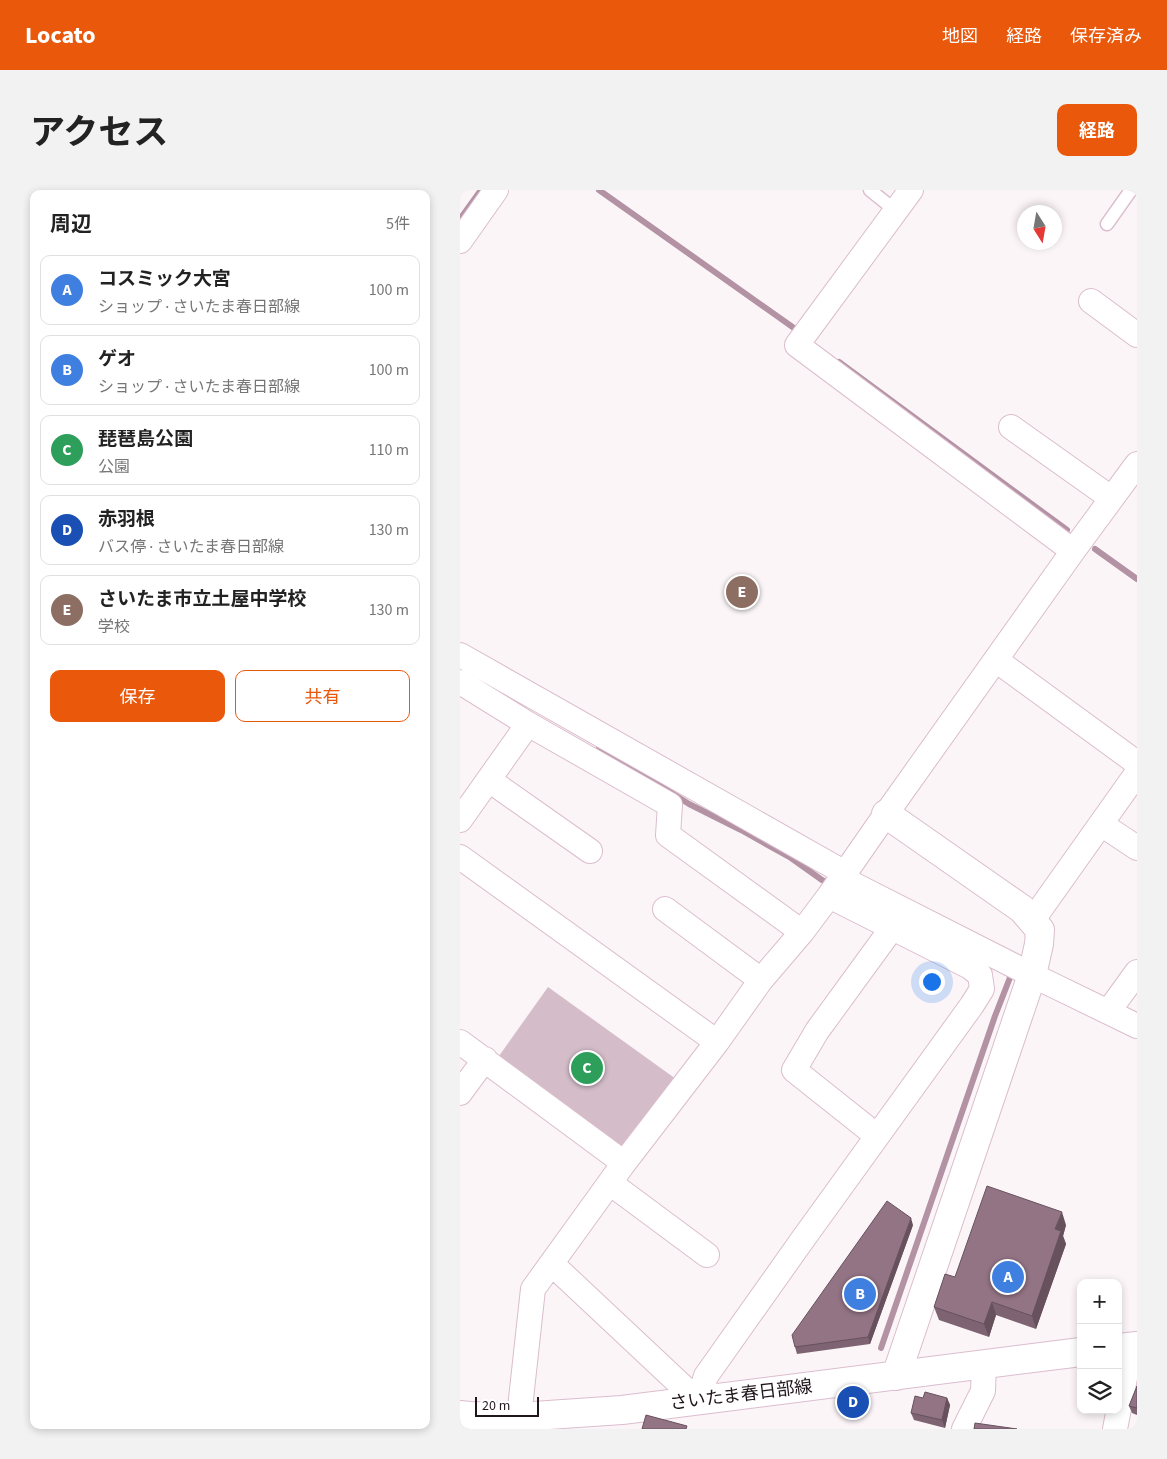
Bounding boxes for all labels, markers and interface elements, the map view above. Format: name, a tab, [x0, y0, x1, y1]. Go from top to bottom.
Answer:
text: Locato	[25, 18, 96, 53]
text: 地図	[942, 24, 978, 49]
text: 経路	[1006, 24, 1042, 49]
text: 保存済み	[1070, 24, 1142, 49]
button: 経路	[1057, 104, 1137, 156]
text: アクセス	[30, 108, 168, 158]
north arrow	[1017, 205, 1062, 250]
text: 周辺	[50, 209, 92, 239]
text: 5件	[386, 213, 410, 235]
text: コスミック大宮	[98, 266, 231, 293]
text: A	[62, 279, 72, 301]
text: 100 m	[369, 279, 409, 301]
text: ショップ · さいたま春日部線	[98, 296, 300, 318]
text: ゲオ	[98, 346, 136, 373]
text: B	[62, 359, 72, 381]
text: 100 m	[369, 359, 409, 381]
text: ショップ · さいたま春日部線	[98, 376, 300, 398]
text: 琵琶島公園	[98, 426, 193, 453]
text: C	[62, 439, 72, 461]
text: 110 m	[369, 439, 409, 461]
text: 公園	[98, 456, 130, 478]
text: 赤羽根	[98, 506, 155, 533]
text: D	[62, 519, 72, 541]
text: 130 m	[369, 519, 409, 541]
text: バス停 · さいたま春日部線	[98, 536, 284, 558]
pin: E	[726, 573, 758, 611]
text: さいたま市立土屋中学校	[98, 586, 306, 613]
text: E	[63, 599, 71, 621]
text: 130 m	[369, 599, 409, 621]
text: 学校	[98, 616, 130, 638]
button: 保存	[50, 670, 225, 722]
button: 共有	[235, 670, 410, 722]
your location	[919, 969, 945, 995]
pin: C	[571, 1049, 603, 1087]
pin: A	[992, 1258, 1024, 1296]
pin: B	[844, 1275, 876, 1313]
map controls	[1077, 1279, 1122, 1414]
button: +	[1077, 1279, 1122, 1324]
button: −	[1077, 1324, 1122, 1369]
button: layers	[1077, 1369, 1122, 1414]
street label: さいたま春日部線	[668, 1374, 814, 1416]
pin: D	[837, 1383, 869, 1421]
scale bar	[475, 1394, 539, 1417]
text: 20 m	[482, 1396, 510, 1416]

